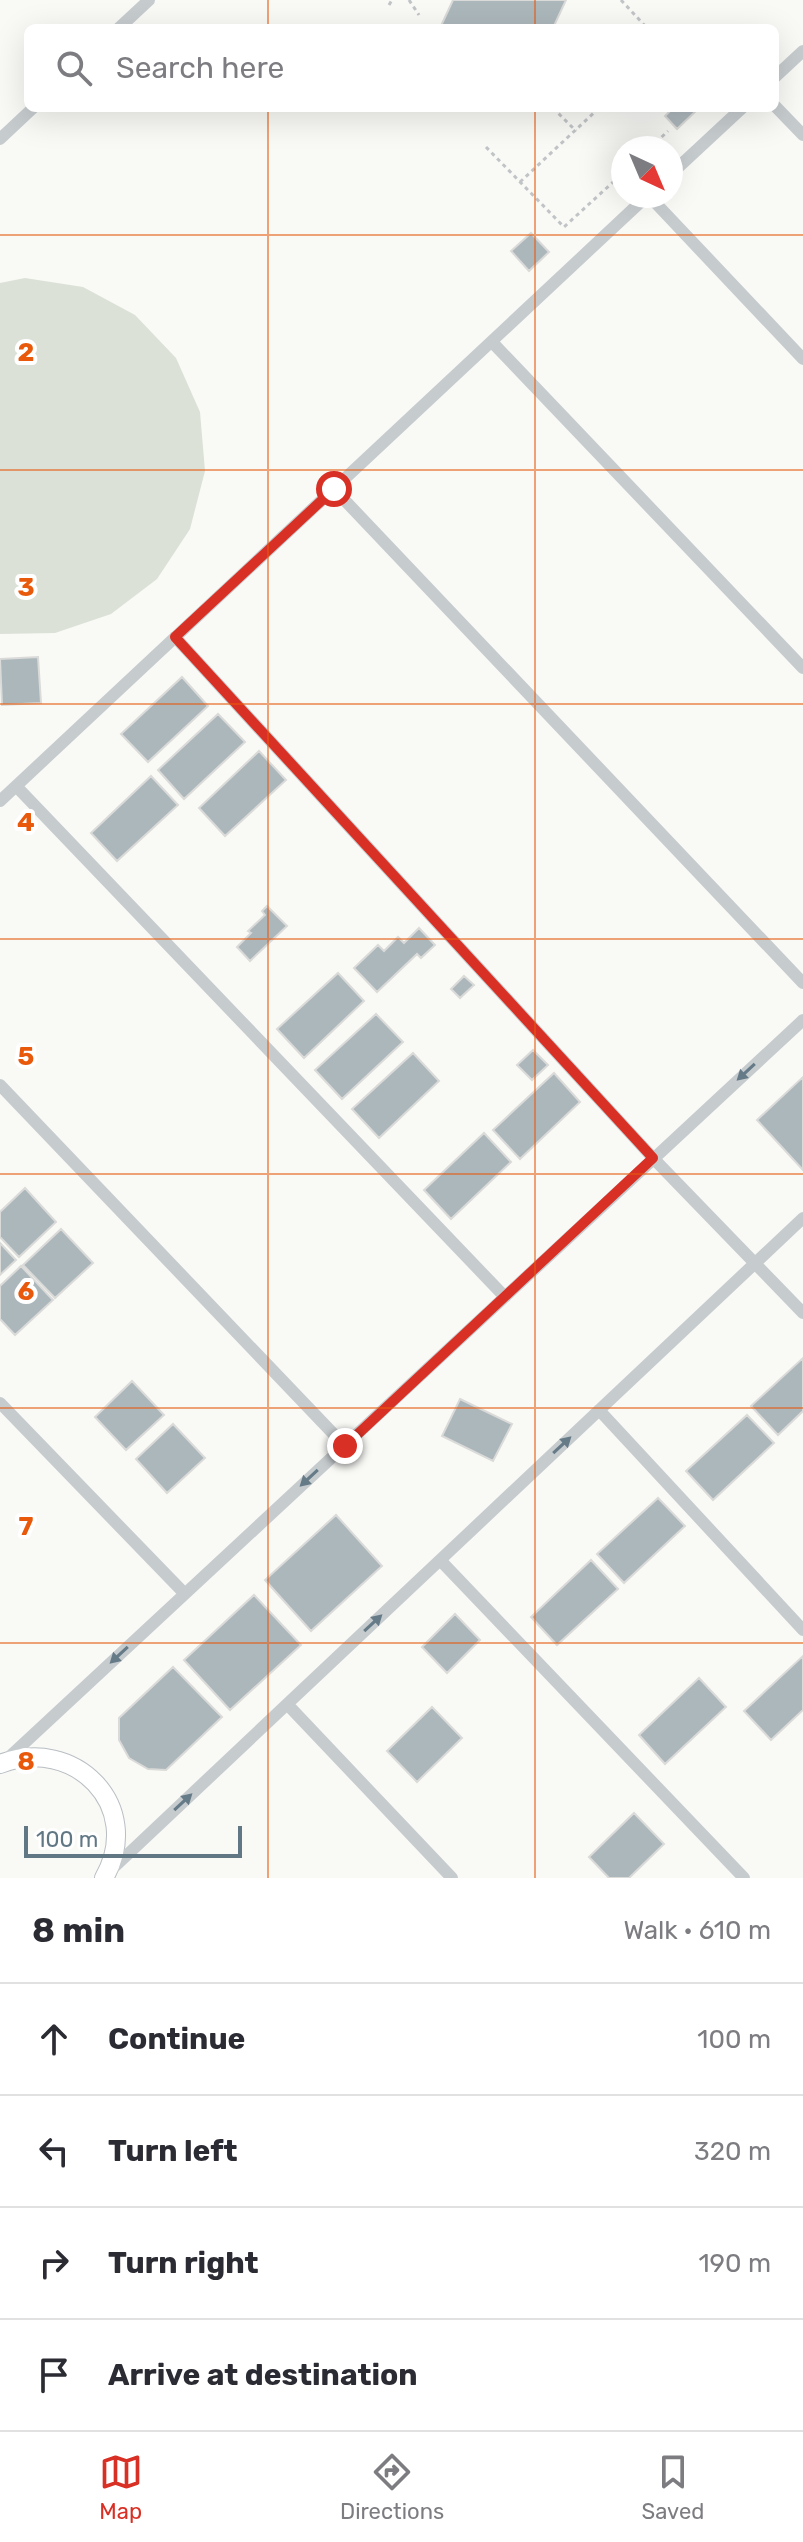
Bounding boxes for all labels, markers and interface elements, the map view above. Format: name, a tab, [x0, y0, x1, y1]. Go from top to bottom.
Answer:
search box	[24, 24, 779, 112]
icon: search	[52, 46, 96, 90]
text: Search here	[116, 50, 284, 86]
north arrow	[611, 136, 683, 208]
text: 2	[18, 337, 34, 368]
route start	[316, 471, 352, 507]
text: 3	[17, 572, 35, 603]
text: 4	[17, 807, 35, 838]
text: 5	[18, 1041, 34, 1072]
one-way arrow	[736, 1063, 755, 1081]
text: 6	[18, 1276, 35, 1307]
route end	[327, 1428, 363, 1464]
one-way arrow	[552, 1437, 571, 1455]
one-way arrow	[300, 1469, 319, 1487]
text: 7	[19, 1511, 34, 1542]
one-way arrow	[363, 1615, 382, 1633]
one-way arrow	[110, 1646, 129, 1664]
text: 8	[17, 1746, 35, 1777]
one-way arrow	[174, 1793, 193, 1811]
scale bar	[24, 1822, 242, 1858]
text: 100 m	[36, 1826, 98, 1853]
text: 8 min	[32, 1910, 125, 1951]
text: Walk · 610 m	[623, 1915, 771, 1946]
icon: ahead	[32, 2017, 76, 2061]
text: Continue	[108, 2021, 245, 2057]
text: 100 m	[697, 2024, 771, 2055]
icon: left	[32, 2129, 76, 2173]
text: Turn left	[108, 2133, 238, 2169]
text: 320 m	[694, 2136, 771, 2167]
icon: right	[32, 2241, 76, 2285]
text: Turn right	[108, 2245, 259, 2281]
text: 190 m	[698, 2248, 771, 2279]
icon: arrive	[32, 2353, 76, 2397]
text: Arrive at destination	[108, 2357, 418, 2393]
tab: Map	[99, 2450, 143, 2525]
tab: Directions	[340, 2450, 444, 2525]
tab: Saved	[642, 2450, 704, 2525]

